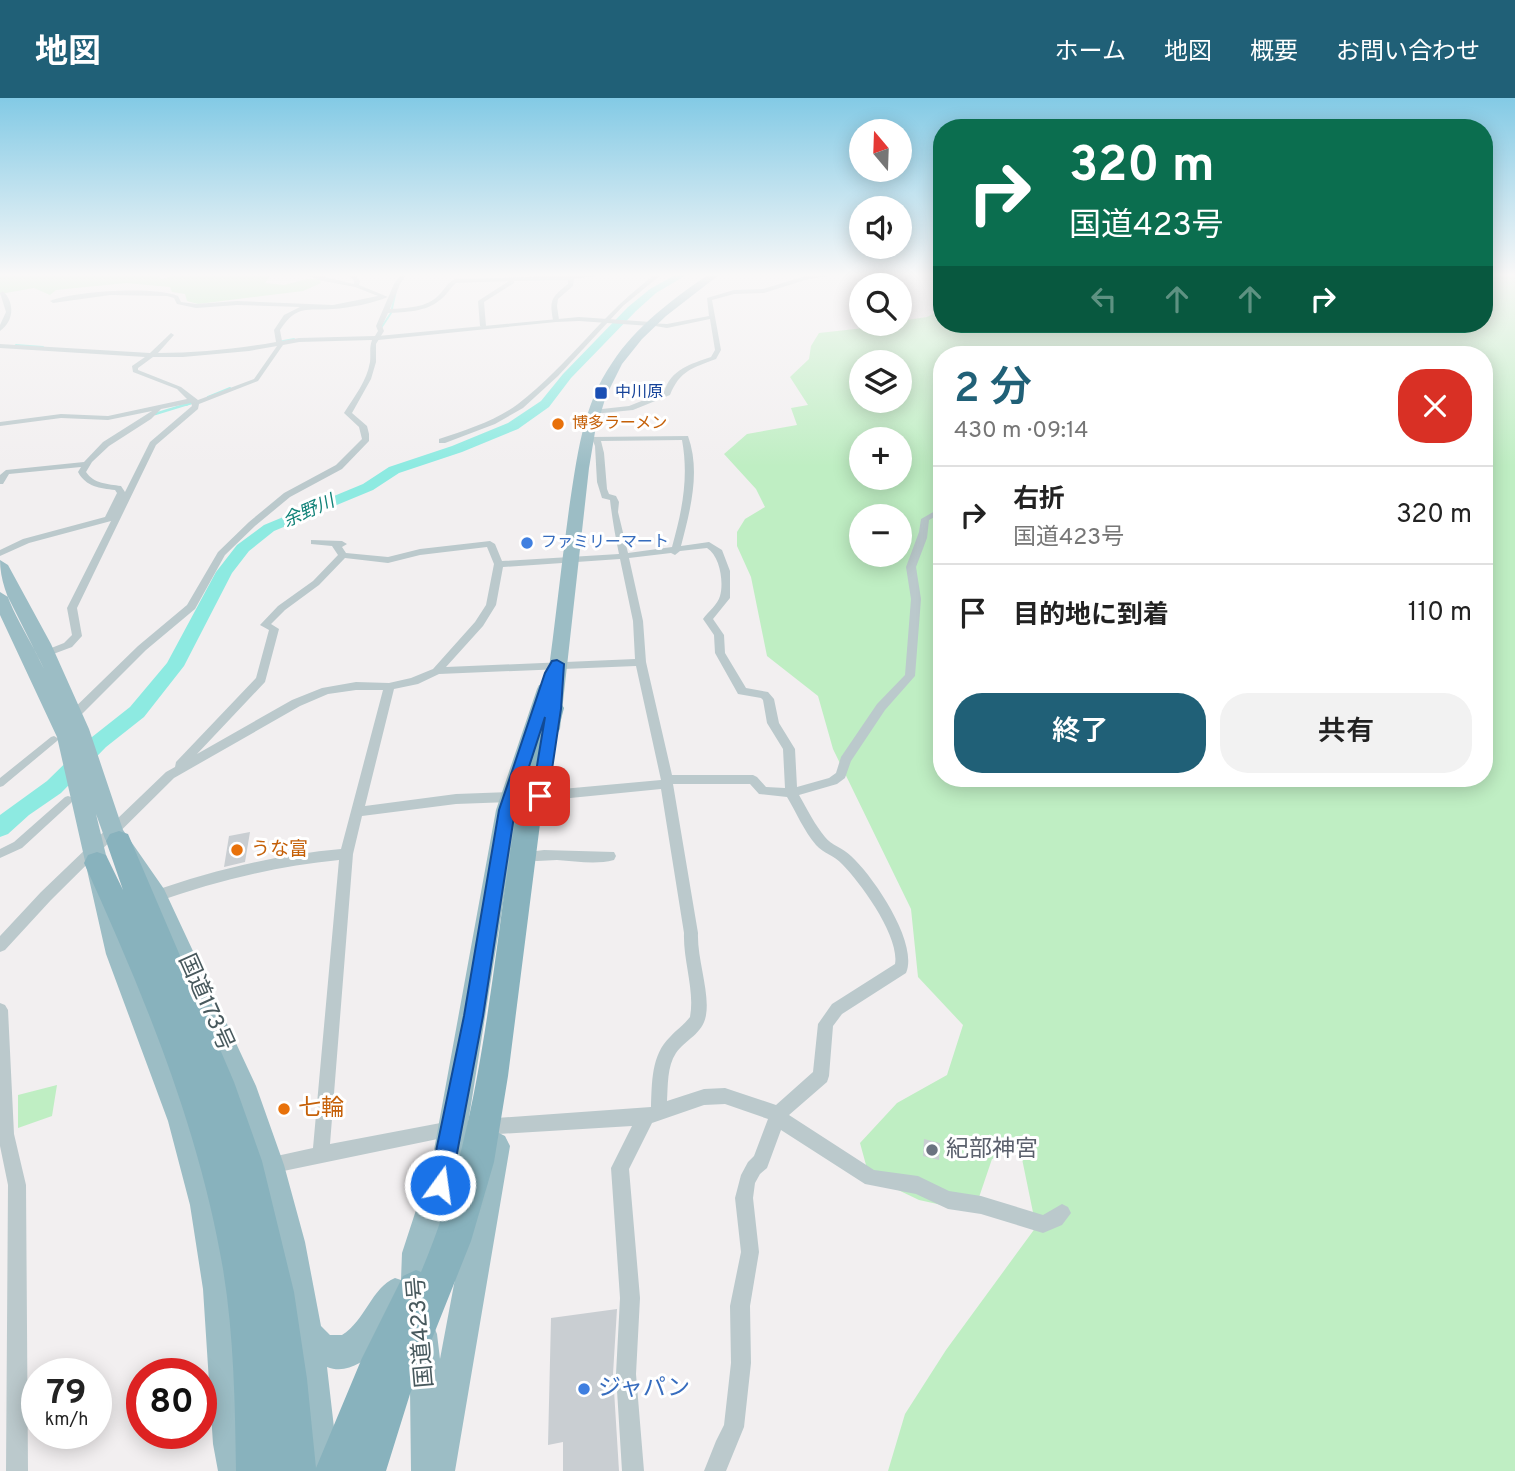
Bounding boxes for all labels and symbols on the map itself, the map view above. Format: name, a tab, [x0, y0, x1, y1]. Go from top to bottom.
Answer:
north arrow	[849, 119, 912, 182]
place label: 中川原	[615, 383, 663, 403]
marker: 中川原	[593, 385, 609, 401]
place label: 博多ラーメン	[572, 414, 667, 434]
marker: 博多ラーメン	[550, 416, 566, 432]
water label: 余野川	[280, 490, 340, 533]
place label: ファミリーマート	[541, 533, 669, 553]
marker: ファミリーマート	[519, 535, 535, 551]
pin	[510, 766, 570, 826]
place label: うな富	[251, 838, 308, 862]
marker: うな富	[229, 842, 245, 858]
street label: 国道173号	[171, 950, 239, 1056]
place label: 七輪	[298, 1095, 344, 1124]
marker: 七輪	[276, 1101, 292, 1117]
place label: 紀部神宮	[946, 1136, 1038, 1165]
marker: 紀部神宮	[924, 1142, 940, 1158]
position arrow	[403, 1148, 477, 1222]
street label: 国道423号	[403, 1275, 441, 1389]
speed limit sign: 80	[126, 1358, 217, 1449]
place label: ジャパン	[598, 1375, 690, 1404]
marker: ジャパン	[576, 1381, 592, 1397]

